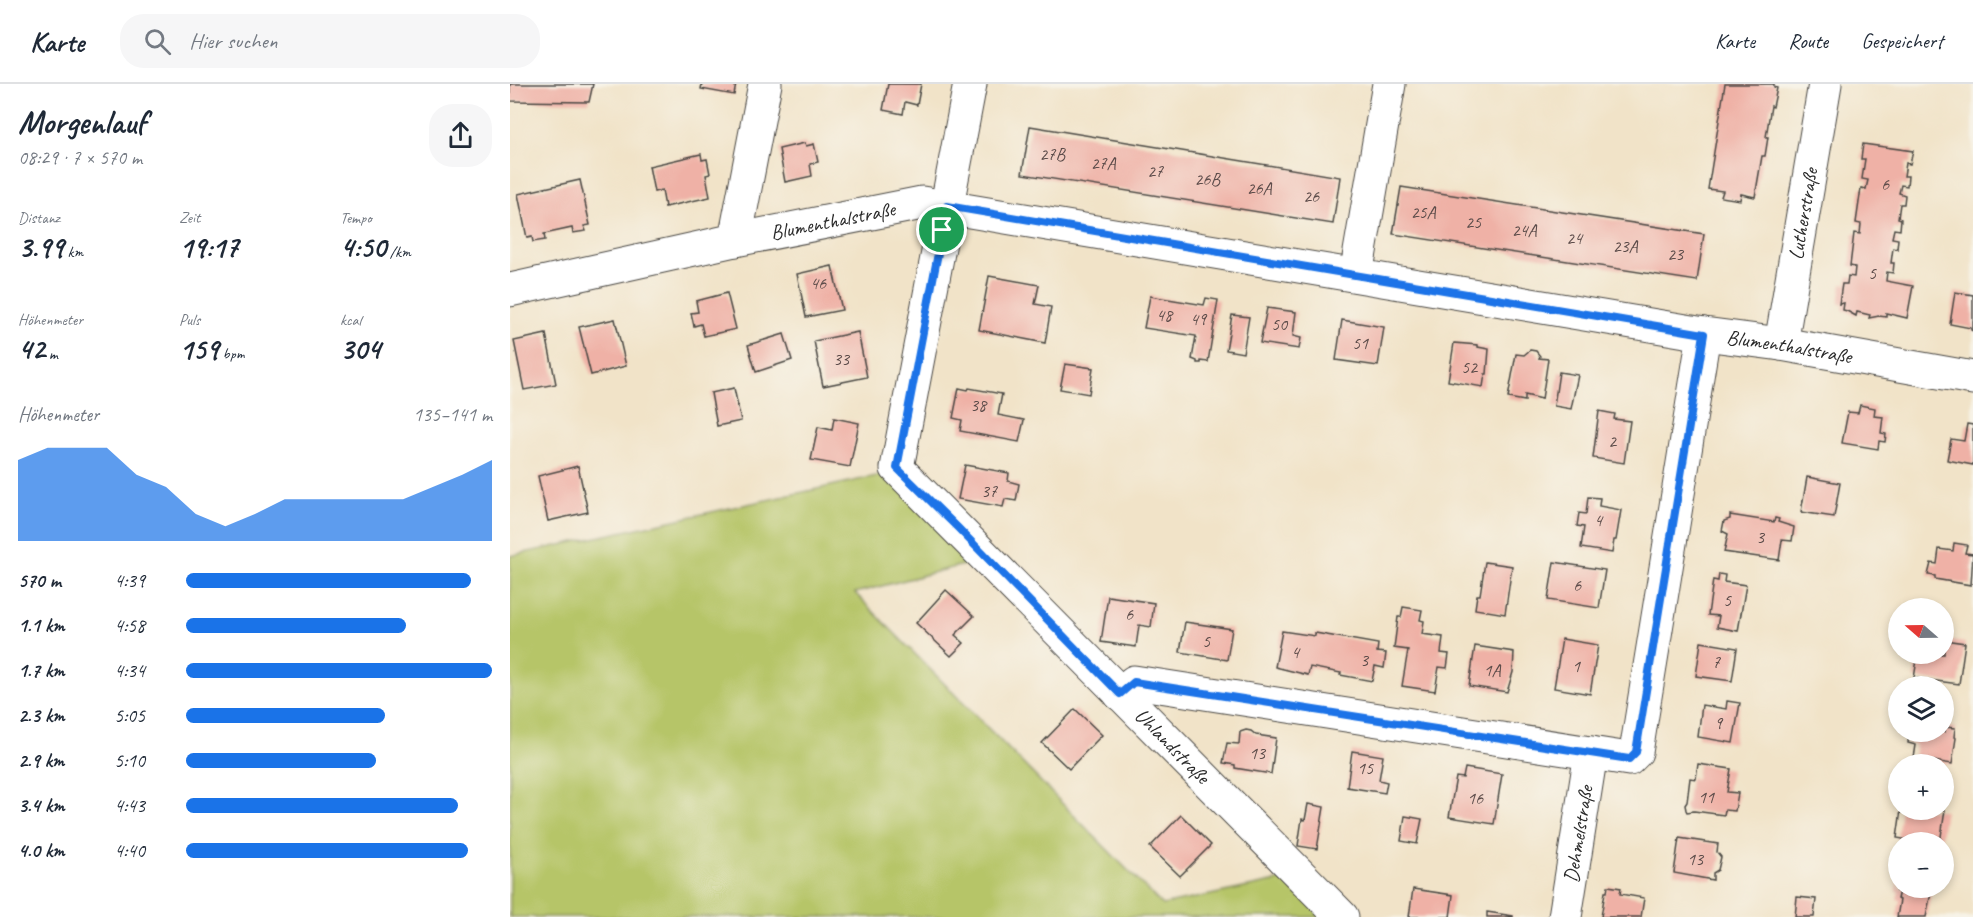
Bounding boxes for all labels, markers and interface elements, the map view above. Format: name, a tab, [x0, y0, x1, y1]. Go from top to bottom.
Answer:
search box	[120, 14, 540, 68]
text: Karte	[30, 24, 84, 59]
icon: search	[141, 25, 174, 58]
text: Hier suchen	[189, 27, 278, 55]
text: Karte	[1715, 28, 1755, 54]
text: Route	[1788, 28, 1828, 54]
text: Gespeichert	[1861, 28, 1943, 54]
text: Morgenlauf	[18, 101, 146, 143]
button: share	[429, 104, 492, 167]
house number: 27B	[1039, 143, 1066, 165]
text: 08:29 · 7 × 570 m	[18, 145, 142, 170]
house number: 27A	[1090, 152, 1117, 174]
house number: 27	[1147, 160, 1164, 182]
street label: Lutherstraße	[1783, 164, 1824, 262]
house number: 26B	[1194, 168, 1221, 190]
house number: 6	[1881, 173, 1890, 195]
house number: 26A	[1246, 177, 1273, 199]
house number: 26	[1303, 185, 1320, 207]
street label: Blumenthalstraße	[768, 195, 899, 246]
house number: 25A	[1410, 201, 1437, 223]
pin	[916, 204, 967, 255]
text: Distanz	[18, 208, 60, 228]
text: Zeit	[179, 208, 200, 228]
text: Tempo	[340, 208, 372, 228]
house number: 25	[1465, 211, 1482, 233]
icon: arrive	[925, 213, 958, 246]
house number: 24A	[1511, 219, 1538, 241]
house number: 24	[1566, 227, 1584, 249]
text: 3.99	[18, 228, 64, 266]
text: 19:17	[179, 228, 238, 266]
text: 4:50	[340, 228, 386, 266]
house number: 23A	[1612, 235, 1639, 257]
text: km	[64, 242, 83, 262]
text: /km	[386, 242, 411, 262]
house number: 23	[1667, 243, 1685, 265]
house number: 5	[1868, 262, 1877, 284]
house number: 46	[810, 272, 827, 294]
house number: 48	[1156, 304, 1174, 326]
house number: 49	[1190, 308, 1208, 330]
text: Höhenmeter	[18, 310, 83, 330]
text: Puls	[179, 310, 200, 330]
text: kcal	[340, 310, 361, 330]
house number: 50	[1271, 313, 1289, 335]
street label: Blumenthalstraße	[1725, 324, 1856, 370]
text: 42	[18, 330, 45, 368]
text: 159	[179, 330, 219, 368]
text: 304	[340, 330, 381, 368]
house number: 51	[1352, 332, 1369, 354]
text: m	[45, 344, 58, 364]
text: bpm	[219, 344, 245, 364]
house number: 33	[833, 348, 851, 370]
house number: 52	[1461, 356, 1479, 378]
house number: 38	[970, 394, 988, 416]
text: Höhenmeter	[18, 402, 99, 427]
text: 135–141 m	[413, 402, 492, 427]
house number: 2	[1608, 430, 1618, 452]
house number: 37	[981, 480, 998, 502]
house number: 4	[1594, 509, 1604, 531]
house number: 3	[1756, 526, 1766, 548]
text: 570 m	[18, 568, 61, 593]
text: 4:39	[114, 568, 145, 593]
house number: 6	[1573, 574, 1582, 596]
house number: 5	[1723, 589, 1732, 611]
north arrow	[1888, 598, 1954, 664]
map controls	[1888, 598, 1954, 898]
house number: 6	[1125, 603, 1134, 625]
text: 1.1 km	[18, 613, 65, 638]
text: 4:58	[114, 613, 145, 638]
house number: 5	[1202, 630, 1211, 652]
house number: 4	[1291, 641, 1301, 663]
house number: 3	[1360, 649, 1370, 671]
house number: 7	[1712, 651, 1721, 673]
house number: 1	[1572, 655, 1581, 677]
text: 1.7 km	[18, 658, 64, 683]
text: 4:34	[114, 658, 145, 683]
house number: 1A	[1483, 659, 1502, 681]
button: layers	[1888, 676, 1954, 742]
street label: Uhlandstraße	[1129, 702, 1217, 791]
text: 2.3 km	[18, 703, 65, 728]
text: 5:05	[114, 703, 145, 728]
house number: 9	[1714, 712, 1724, 734]
house number: 13	[1249, 742, 1267, 764]
text: 2.9 km	[18, 748, 64, 773]
text: 5:10	[114, 748, 145, 773]
button: +	[1888, 754, 1954, 820]
house number: 15	[1357, 757, 1374, 779]
street label: Dehmelstraße	[1558, 782, 1599, 884]
house number: 11	[1698, 786, 1715, 808]
house number: 16	[1467, 787, 1484, 809]
text: 3.4 km	[18, 793, 65, 818]
text: 4:43	[114, 793, 145, 818]
button: −	[1888, 832, 1954, 898]
text: 4.0 km	[18, 838, 65, 863]
text: 4:40	[114, 838, 145, 863]
house number: 13	[1687, 848, 1705, 870]

